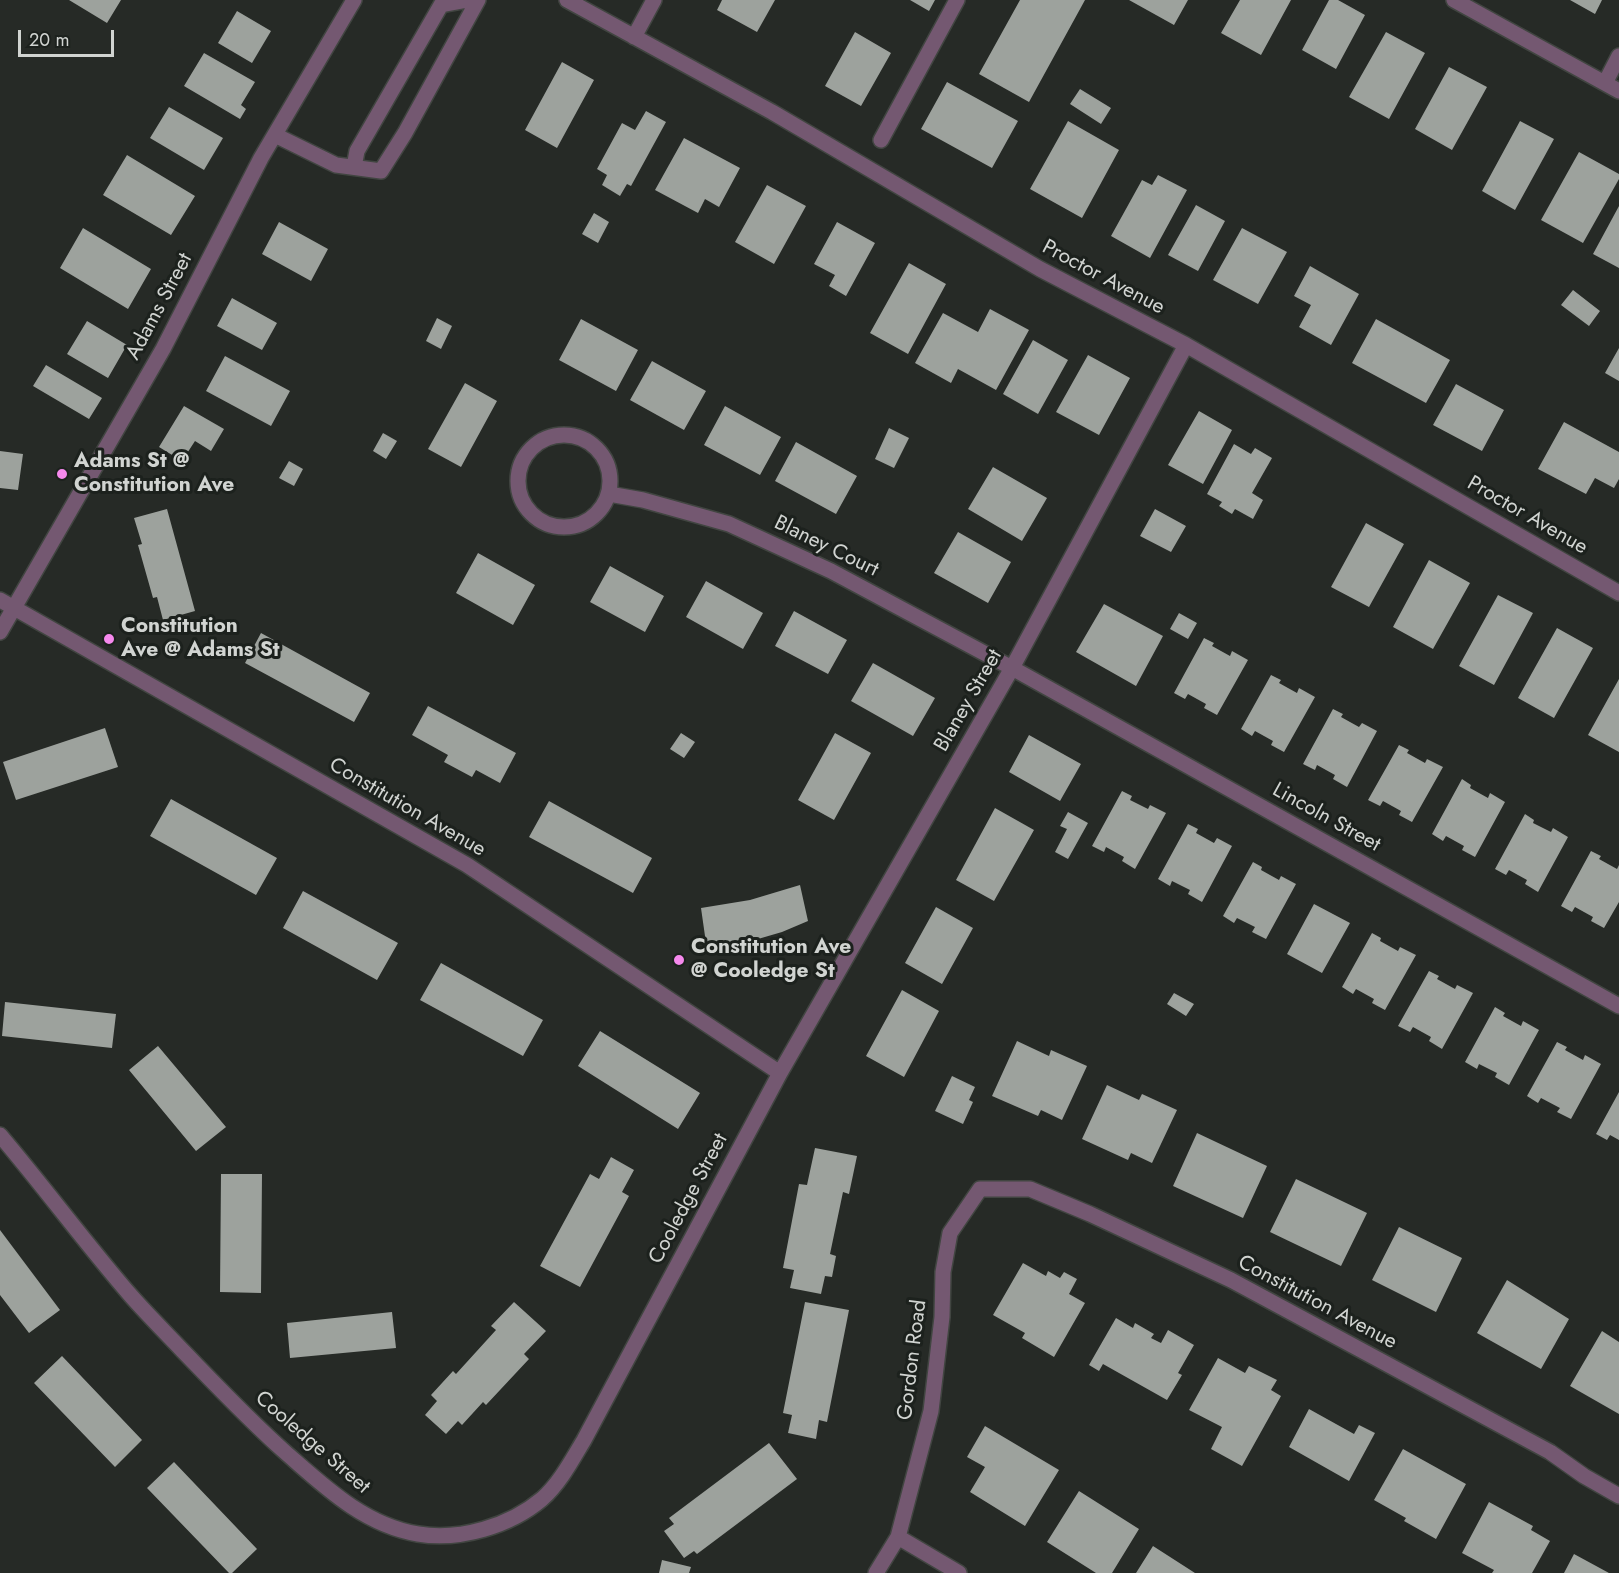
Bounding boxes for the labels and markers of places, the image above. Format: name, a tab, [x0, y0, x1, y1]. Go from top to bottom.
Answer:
place label: Adams St @ Constitution Ave	[74, 449, 234, 499]
marker: Adams St @ Constitution Ave	[55, 467, 69, 481]
place label: Constitution Ave @ Adams St	[121, 614, 280, 664]
marker: Constitution Ave @ Adams St	[102, 632, 116, 646]
place label: Constitution Ave @ Cooledge St	[691, 935, 851, 985]
marker: Constitution Ave @ Cooledge St	[672, 953, 686, 967]

